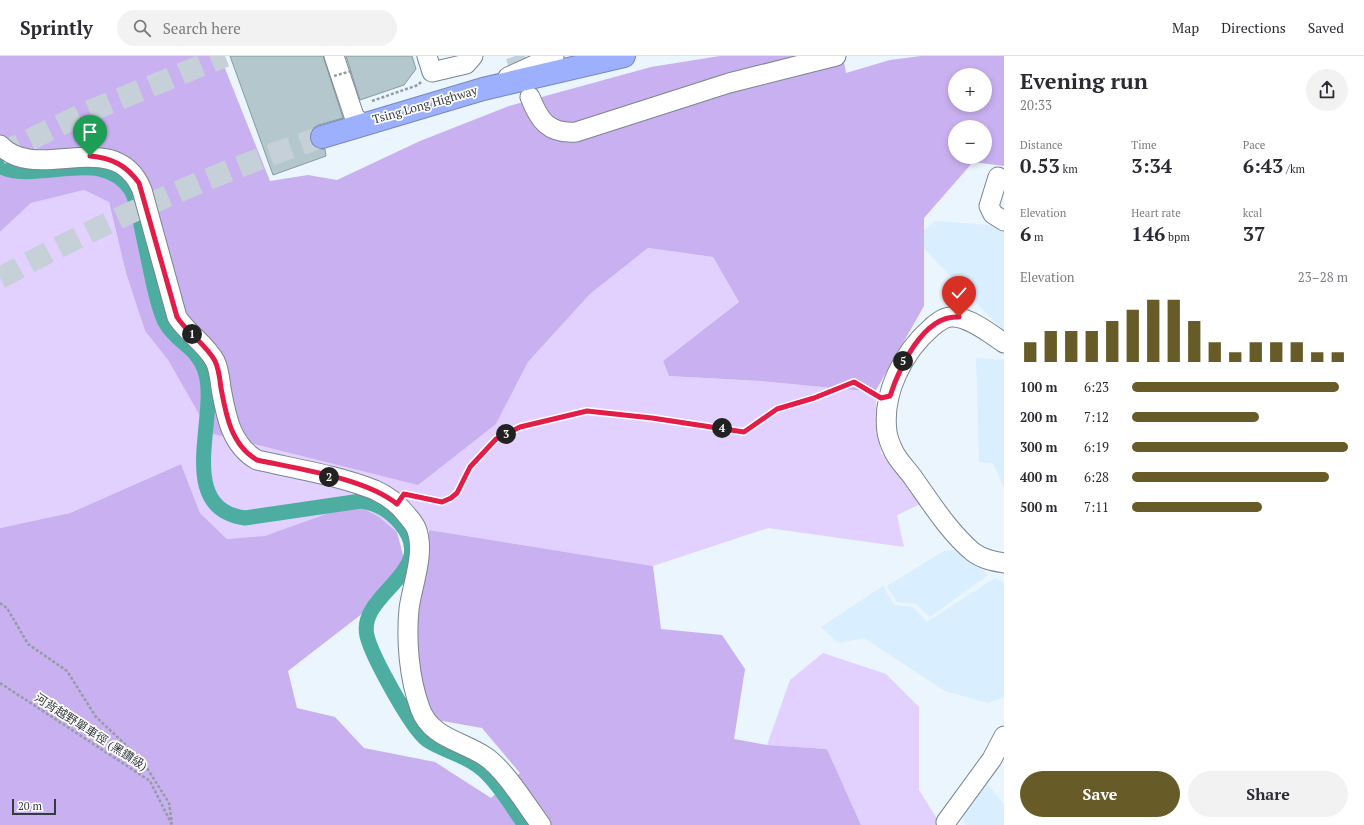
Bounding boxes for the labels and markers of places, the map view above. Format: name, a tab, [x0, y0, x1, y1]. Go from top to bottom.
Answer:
pin	[73, 115, 107, 156]
pin	[942, 276, 976, 317]
pin: 1	[182, 324, 202, 344]
pin: 5	[893, 351, 913, 371]
pin: 4	[712, 418, 732, 438]
pin: 3	[496, 424, 516, 444]
pin: 2	[319, 467, 339, 487]

